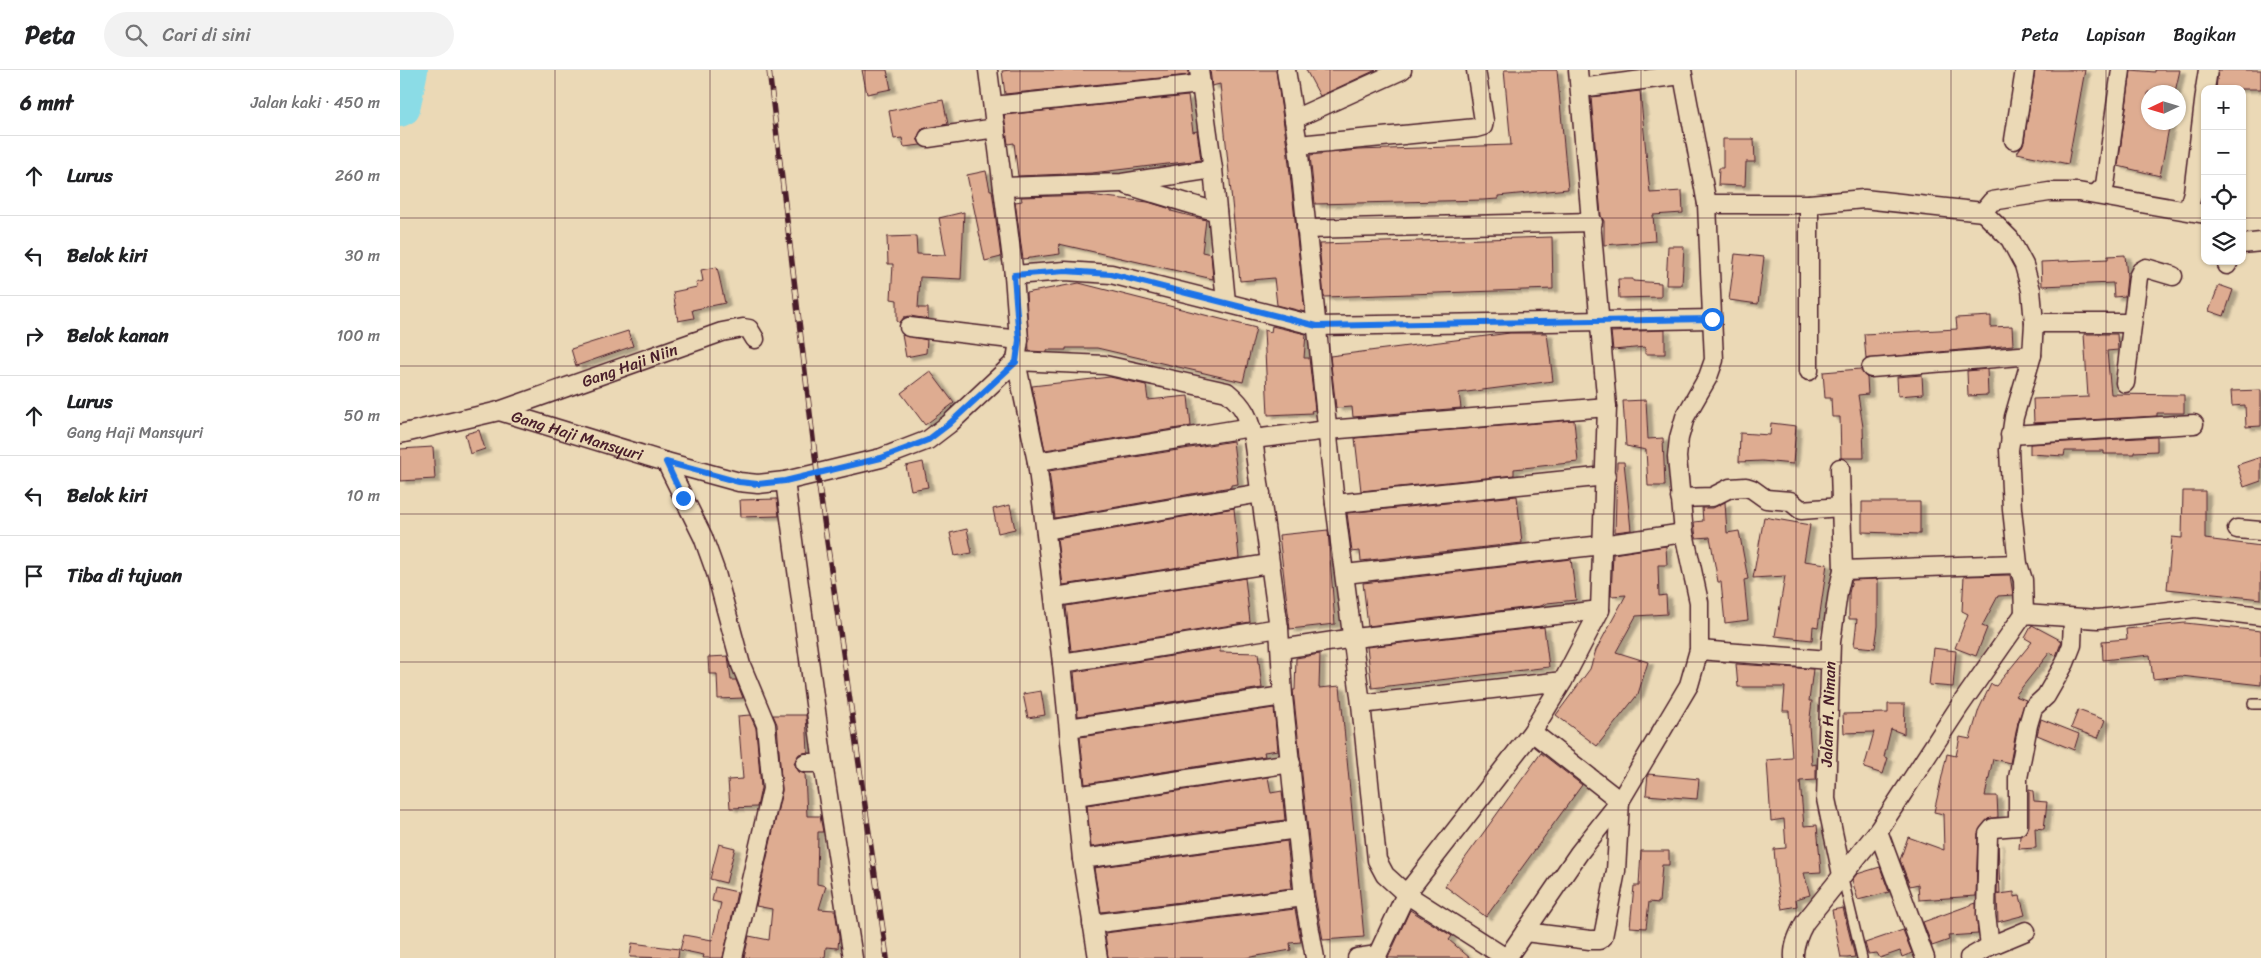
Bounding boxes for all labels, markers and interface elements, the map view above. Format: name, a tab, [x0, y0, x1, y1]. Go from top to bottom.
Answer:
search box	[104, 12, 454, 57]
text: Peta	[25, 14, 74, 56]
text: Cari di sini	[162, 18, 251, 51]
text: Peta	[2021, 19, 2058, 51]
text: Lapisan	[2086, 19, 2145, 51]
text: Bagikan	[2173, 19, 2236, 51]
icon: search	[122, 21, 150, 49]
text: 6 mnt	[20, 84, 73, 122]
north arrow	[2141, 85, 2186, 130]
map controls	[2201, 85, 2246, 265]
button: +	[2201, 85, 2246, 130]
text: Jalan kaki · 450 m	[251, 88, 380, 117]
button: −	[2201, 130, 2246, 175]
text: Lurus	[67, 159, 113, 192]
text: 260 m	[335, 161, 380, 190]
icon: ahead	[20, 162, 48, 190]
button: locate	[2201, 175, 2246, 220]
button: layers	[2201, 220, 2246, 265]
text: Belok kiri	[67, 239, 147, 272]
text: 30 m	[345, 241, 380, 270]
icon: left	[20, 242, 48, 270]
route start	[1701, 308, 1724, 331]
text: Belok kanan	[67, 319, 169, 352]
text: 100 m	[336, 321, 380, 350]
icon: right	[20, 322, 48, 350]
street label: Gang Haji Niin	[577, 334, 682, 395]
text: Lurus	[67, 385, 113, 418]
text: 50 m	[344, 401, 380, 430]
street label: Gang Haji Mansyuri	[508, 401, 647, 469]
icon: ahead	[20, 402, 48, 430]
text: Gang Haji Mansyuri	[67, 418, 203, 447]
text: Belok kiri	[67, 479, 147, 512]
text: 10 m	[347, 481, 380, 510]
icon: left	[20, 482, 48, 510]
route end	[672, 487, 695, 510]
text: Tiba di tujuan	[67, 559, 182, 592]
icon: arrive	[20, 562, 48, 590]
street label: Jalan H. Niman	[1812, 660, 1844, 768]

